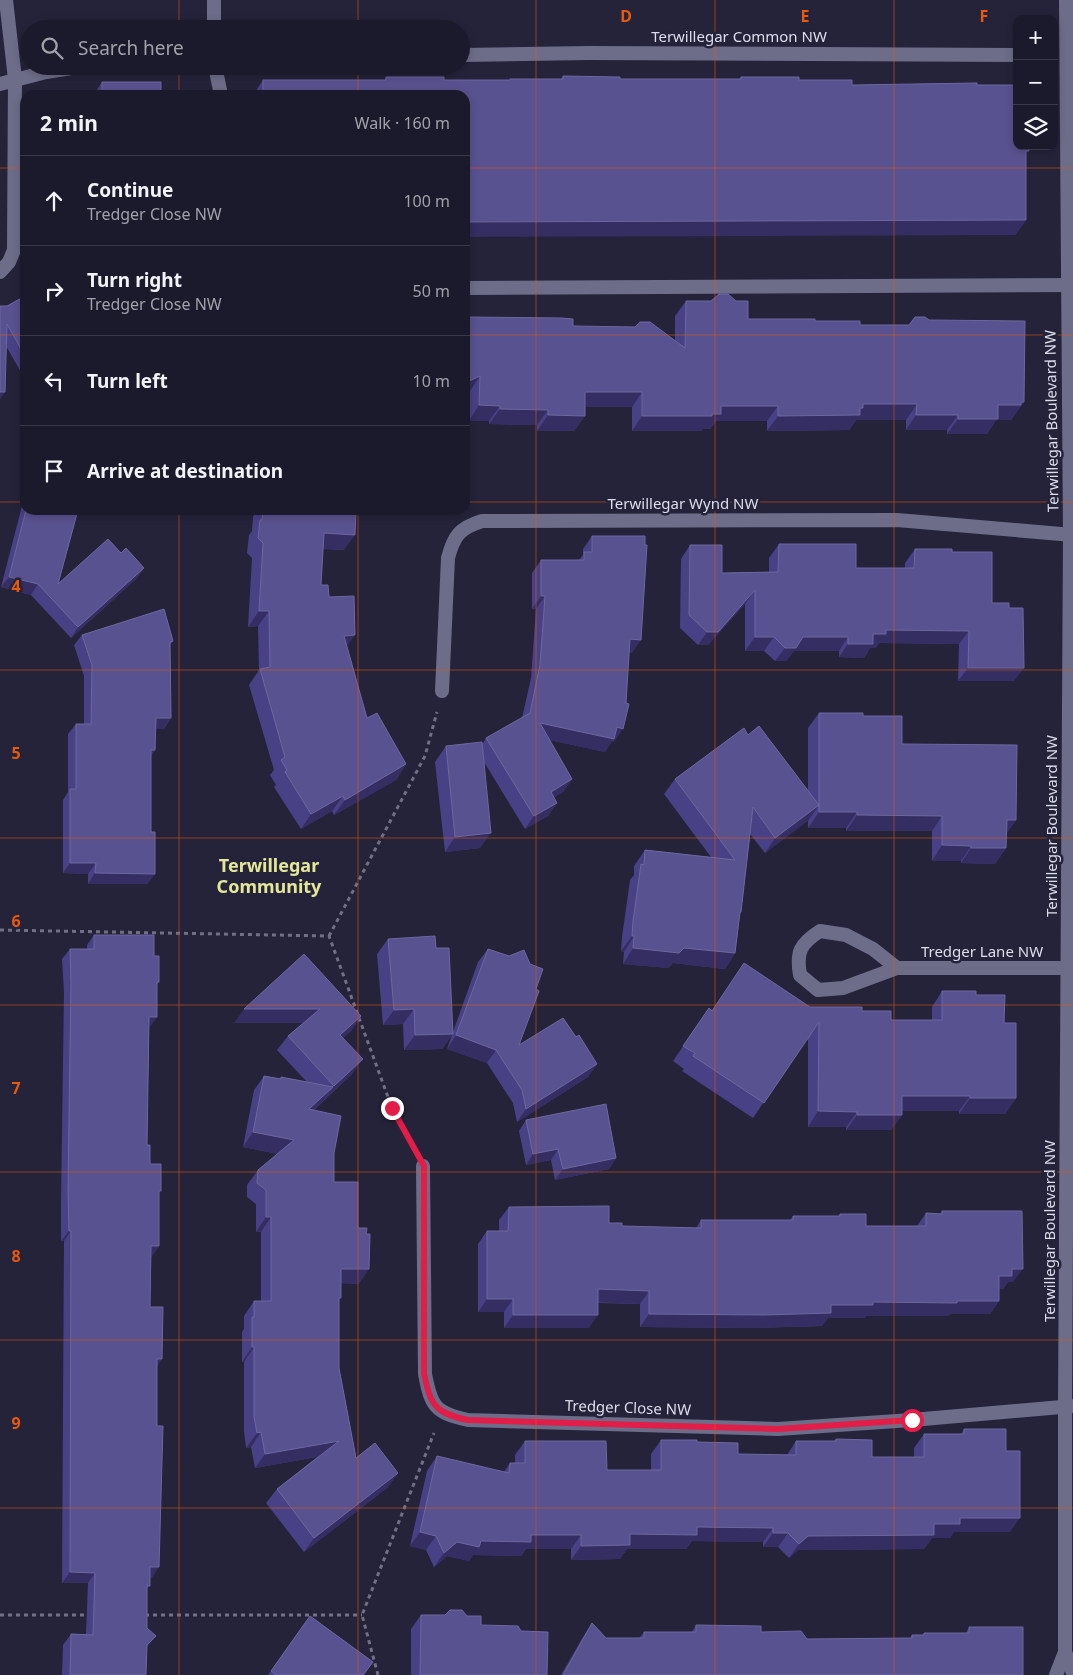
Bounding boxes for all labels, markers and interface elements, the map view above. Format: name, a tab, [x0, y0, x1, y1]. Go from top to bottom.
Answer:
text: D	[620, 5, 632, 27]
text: E	[801, 5, 810, 27]
text: F	[980, 5, 988, 27]
map controls	[1013, 15, 1058, 150]
button: +	[1013, 15, 1058, 60]
search box	[20, 20, 470, 75]
street label: Terwillegar Common NW	[651, 26, 827, 46]
icon: search	[38, 34, 66, 62]
text: Search here	[78, 35, 184, 61]
button: −	[1013, 60, 1058, 105]
button: layers	[1013, 105, 1058, 150]
text: 2 min	[40, 109, 98, 137]
text: Walk · 160 m	[355, 112, 450, 134]
text: Continue	[87, 177, 173, 203]
icon: ahead	[40, 187, 68, 215]
text: 100 m	[403, 190, 450, 212]
text: Tredger Close NW	[87, 203, 222, 225]
text: Turn right	[87, 267, 182, 293]
icon: right	[40, 277, 68, 305]
text: 50 m	[413, 280, 450, 302]
text: Tredger Close NW	[87, 293, 222, 315]
street label: Terwillegar Boulevard NW	[1039, 330, 1063, 512]
icon: left	[40, 367, 68, 395]
text: Turn left	[87, 368, 168, 394]
text: 10 m	[413, 370, 450, 392]
icon: arrive	[40, 457, 68, 485]
text: Arrive at destination	[87, 458, 283, 484]
street label: Terwillegar Wynd NW	[608, 493, 758, 513]
text: 4	[11, 575, 21, 597]
street label: Terwillegar Boulevard NW	[1041, 735, 1061, 917]
text: 5	[11, 742, 21, 764]
district label: Terwillegar Community	[217, 853, 322, 898]
text: 6	[11, 910, 21, 932]
street label: Tredger Lane NW	[921, 941, 1043, 961]
text: 7	[11, 1077, 21, 1099]
route end	[381, 1097, 404, 1120]
street label: Terwillegar Boulevard NW	[1039, 1140, 1059, 1322]
text: 8	[11, 1245, 21, 1267]
street label: Tredger Close NW	[565, 1395, 692, 1419]
route start	[901, 1409, 924, 1432]
text: 9	[11, 1412, 21, 1434]

